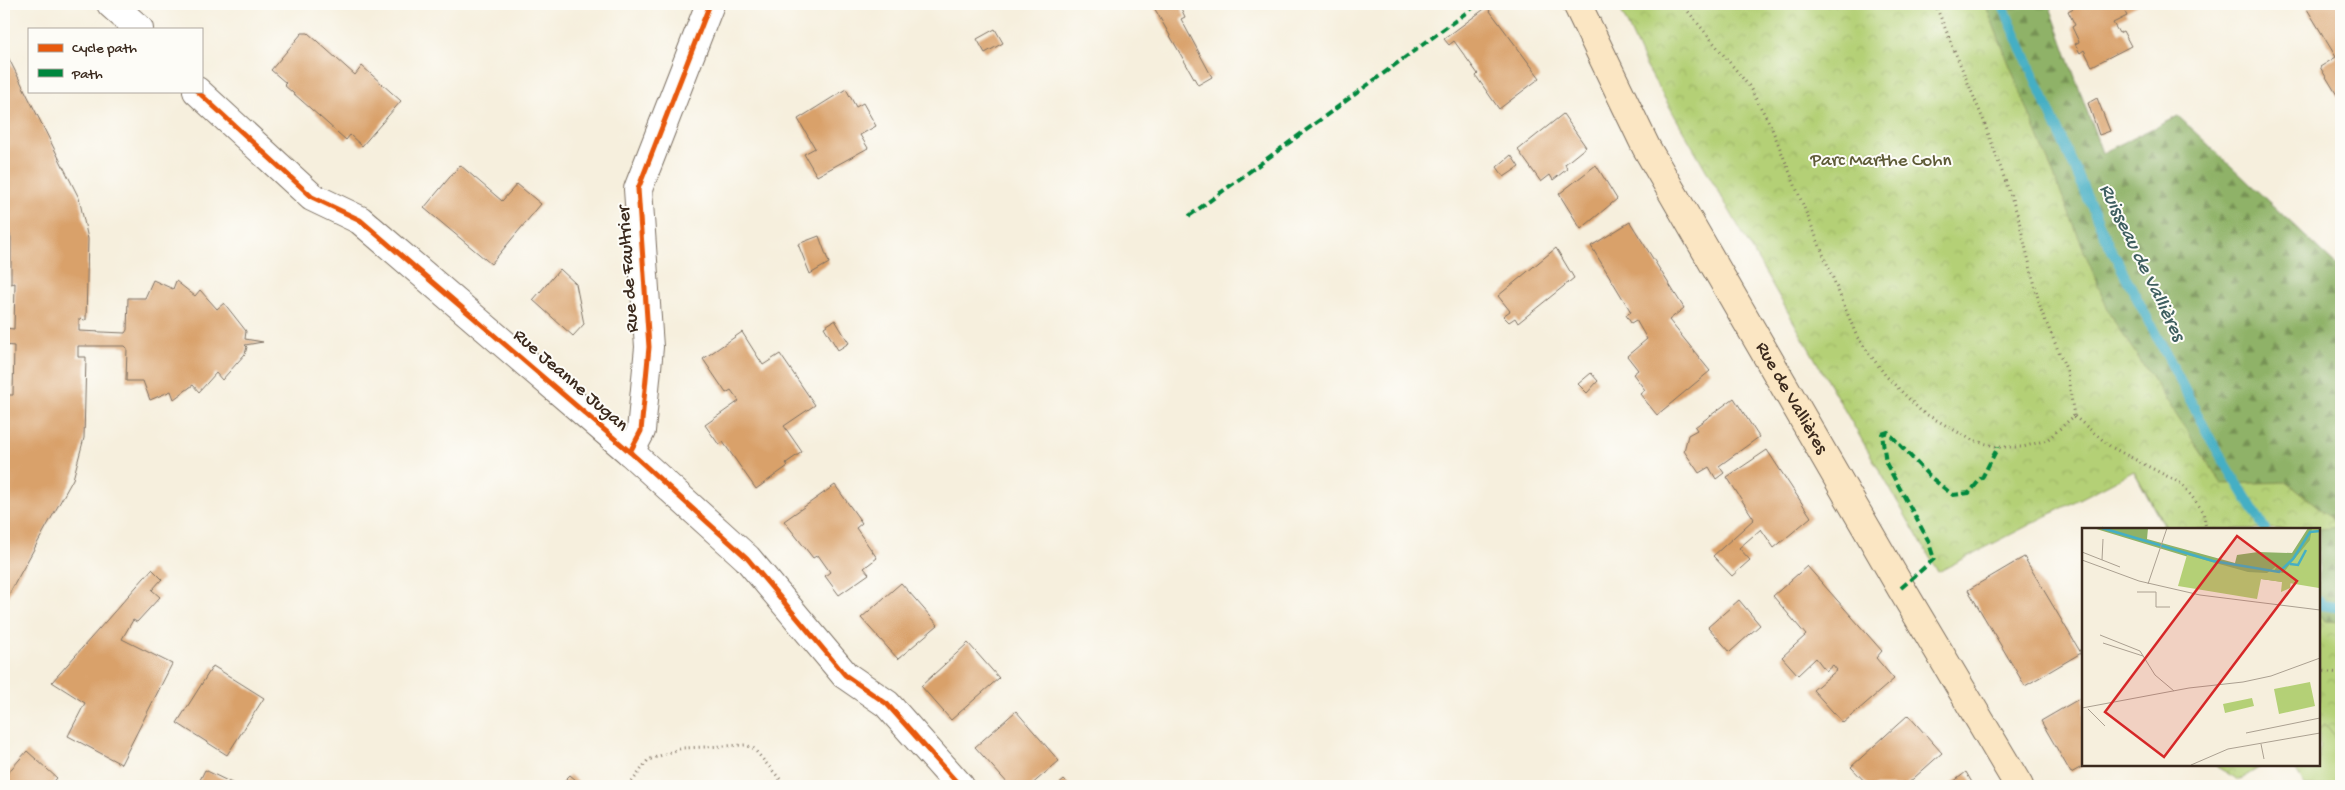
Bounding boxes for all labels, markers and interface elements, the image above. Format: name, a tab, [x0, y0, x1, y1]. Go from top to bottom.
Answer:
legend	[28, 28, 202, 92]
text: Cycle path	[72, 40, 137, 58]
text: Path	[71, 66, 103, 84]
park label: Parc Marthe Cohn	[1810, 150, 1951, 173]
water label: Ruisseau de Vallières	[2093, 181, 2190, 347]
street label: Rue de Faultrier	[613, 203, 645, 333]
street label: Rue Jeanne Jugan	[508, 325, 632, 437]
street label: Rue de Vallières	[1750, 338, 1833, 459]
inset map	[2082, 528, 2320, 765]

